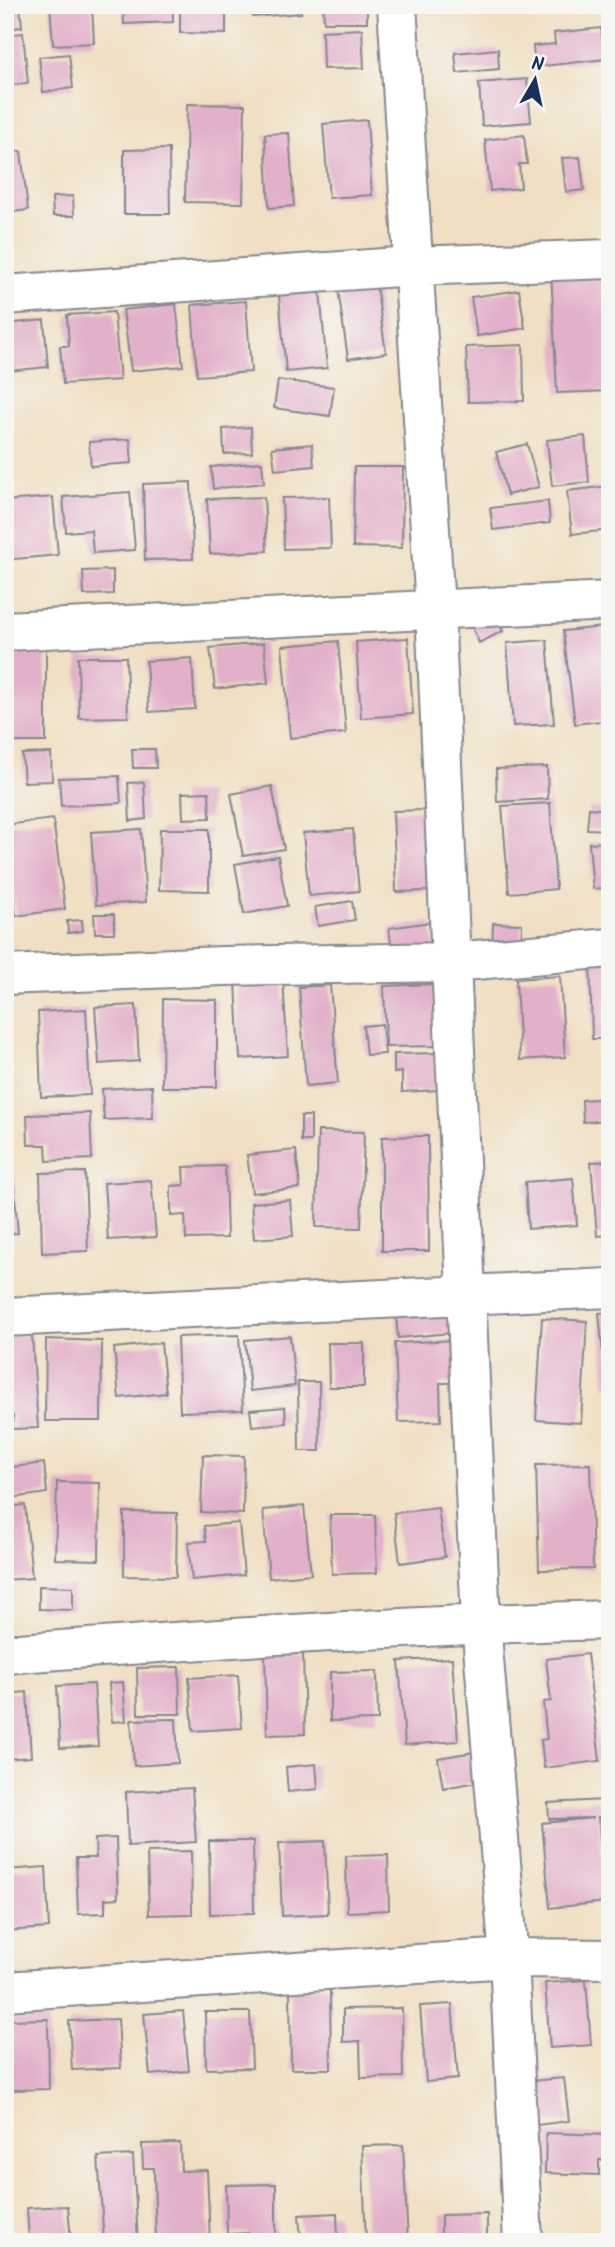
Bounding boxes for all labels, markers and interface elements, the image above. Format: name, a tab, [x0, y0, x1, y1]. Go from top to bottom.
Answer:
north arrow	[500, 46, 570, 116]
text: N	[529, 49, 546, 81]

